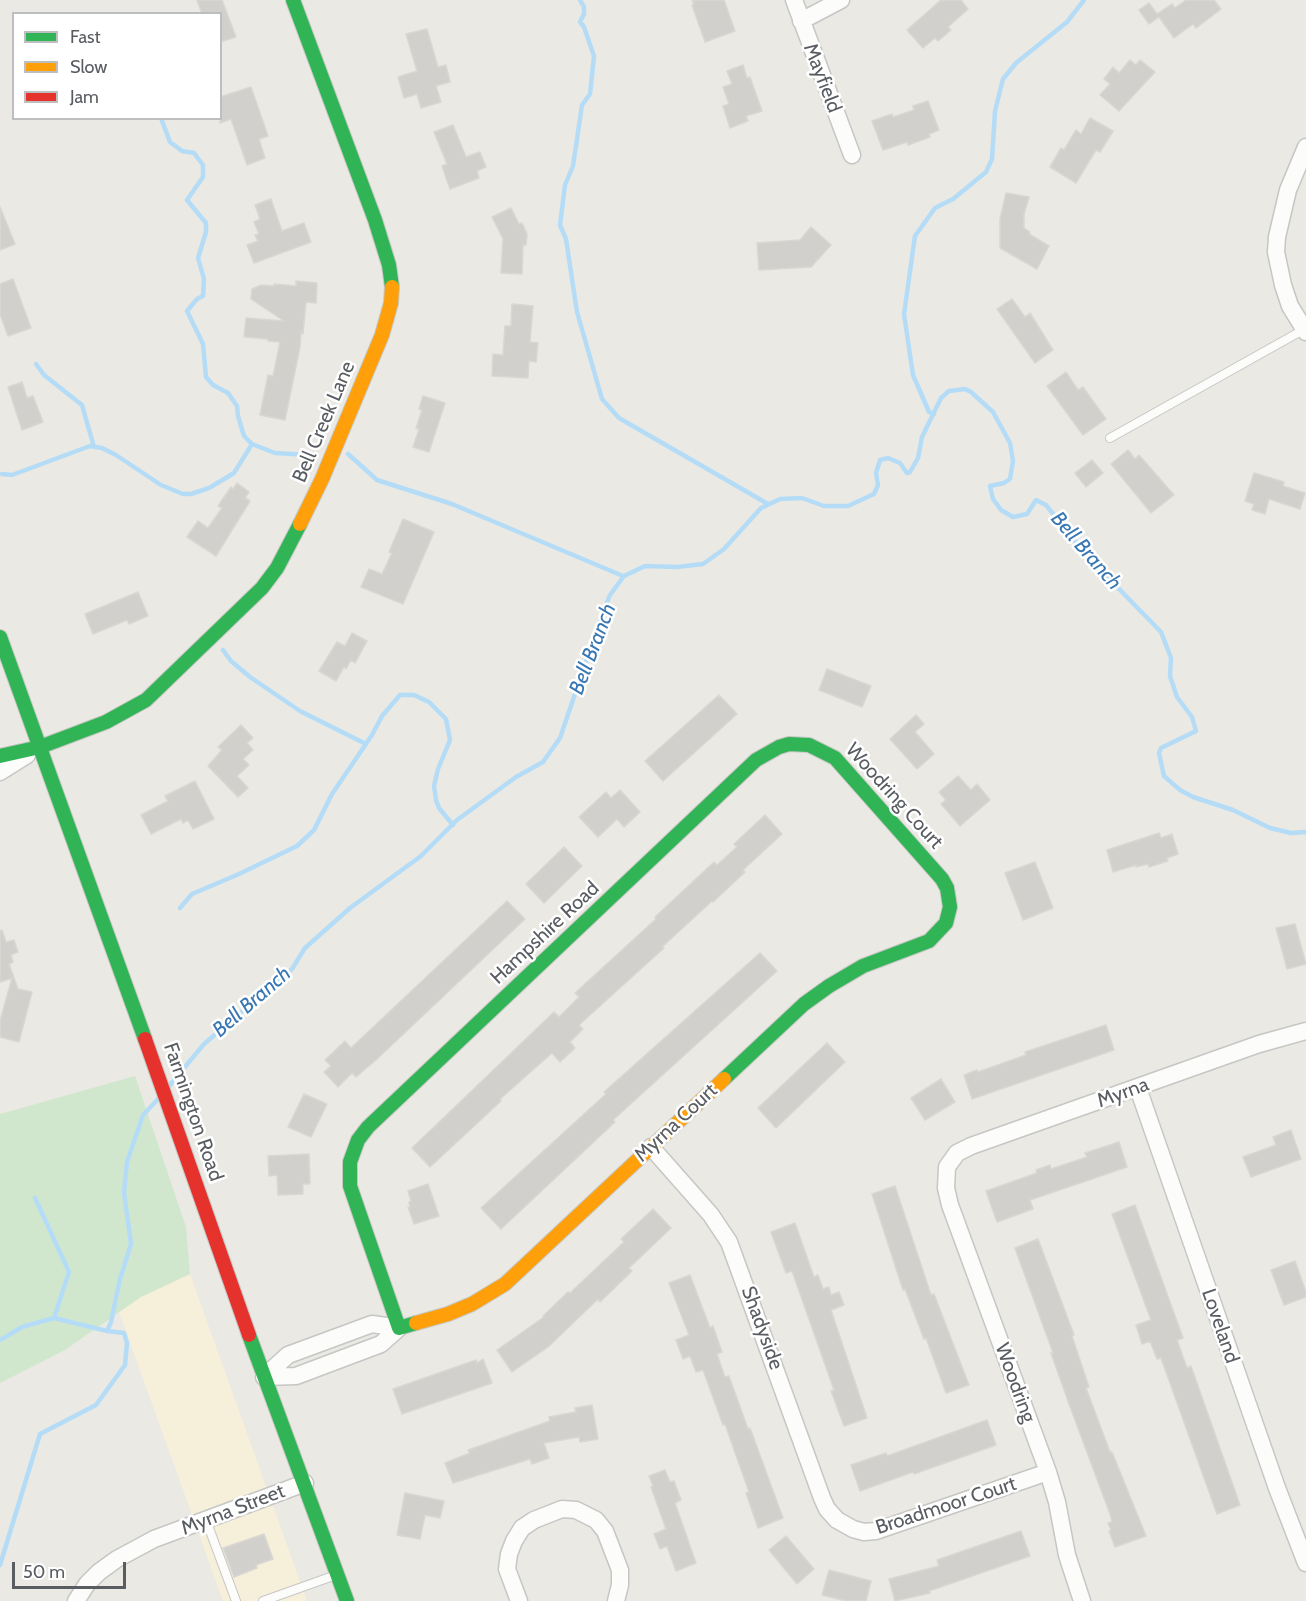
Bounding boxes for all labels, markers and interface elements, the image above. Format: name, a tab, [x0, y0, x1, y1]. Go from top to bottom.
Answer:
legend	[12, 12, 222, 120]
text: Fast	[70, 26, 101, 48]
street label: Mayfield	[798, 40, 846, 116]
text: Slow	[70, 56, 107, 78]
text: Jam	[70, 86, 99, 108]
street label: Bell Creek Lane	[288, 358, 360, 486]
water label: Bell Branch	[1045, 507, 1127, 595]
water label: Bell Branch	[564, 600, 622, 698]
street label: Woodring Court	[840, 738, 948, 854]
street label: Hampshire Road	[486, 877, 604, 989]
water label: Bell Branch	[208, 961, 296, 1043]
street label: Farmington Road	[158, 1040, 228, 1184]
street label: Myrna	[1094, 1073, 1152, 1113]
street label: Myrna Court	[630, 1079, 722, 1167]
street label: Shadyside	[736, 1283, 788, 1373]
street label: Loveland	[1196, 1286, 1244, 1366]
street label: Woodring	[990, 1340, 1040, 1426]
street label: Broadmoor Court	[873, 1472, 1019, 1540]
street label: Myrna Street	[178, 1479, 288, 1541]
scale bar	[15, 1550, 129, 1588]
text: 50 m	[23, 1561, 65, 1583]

